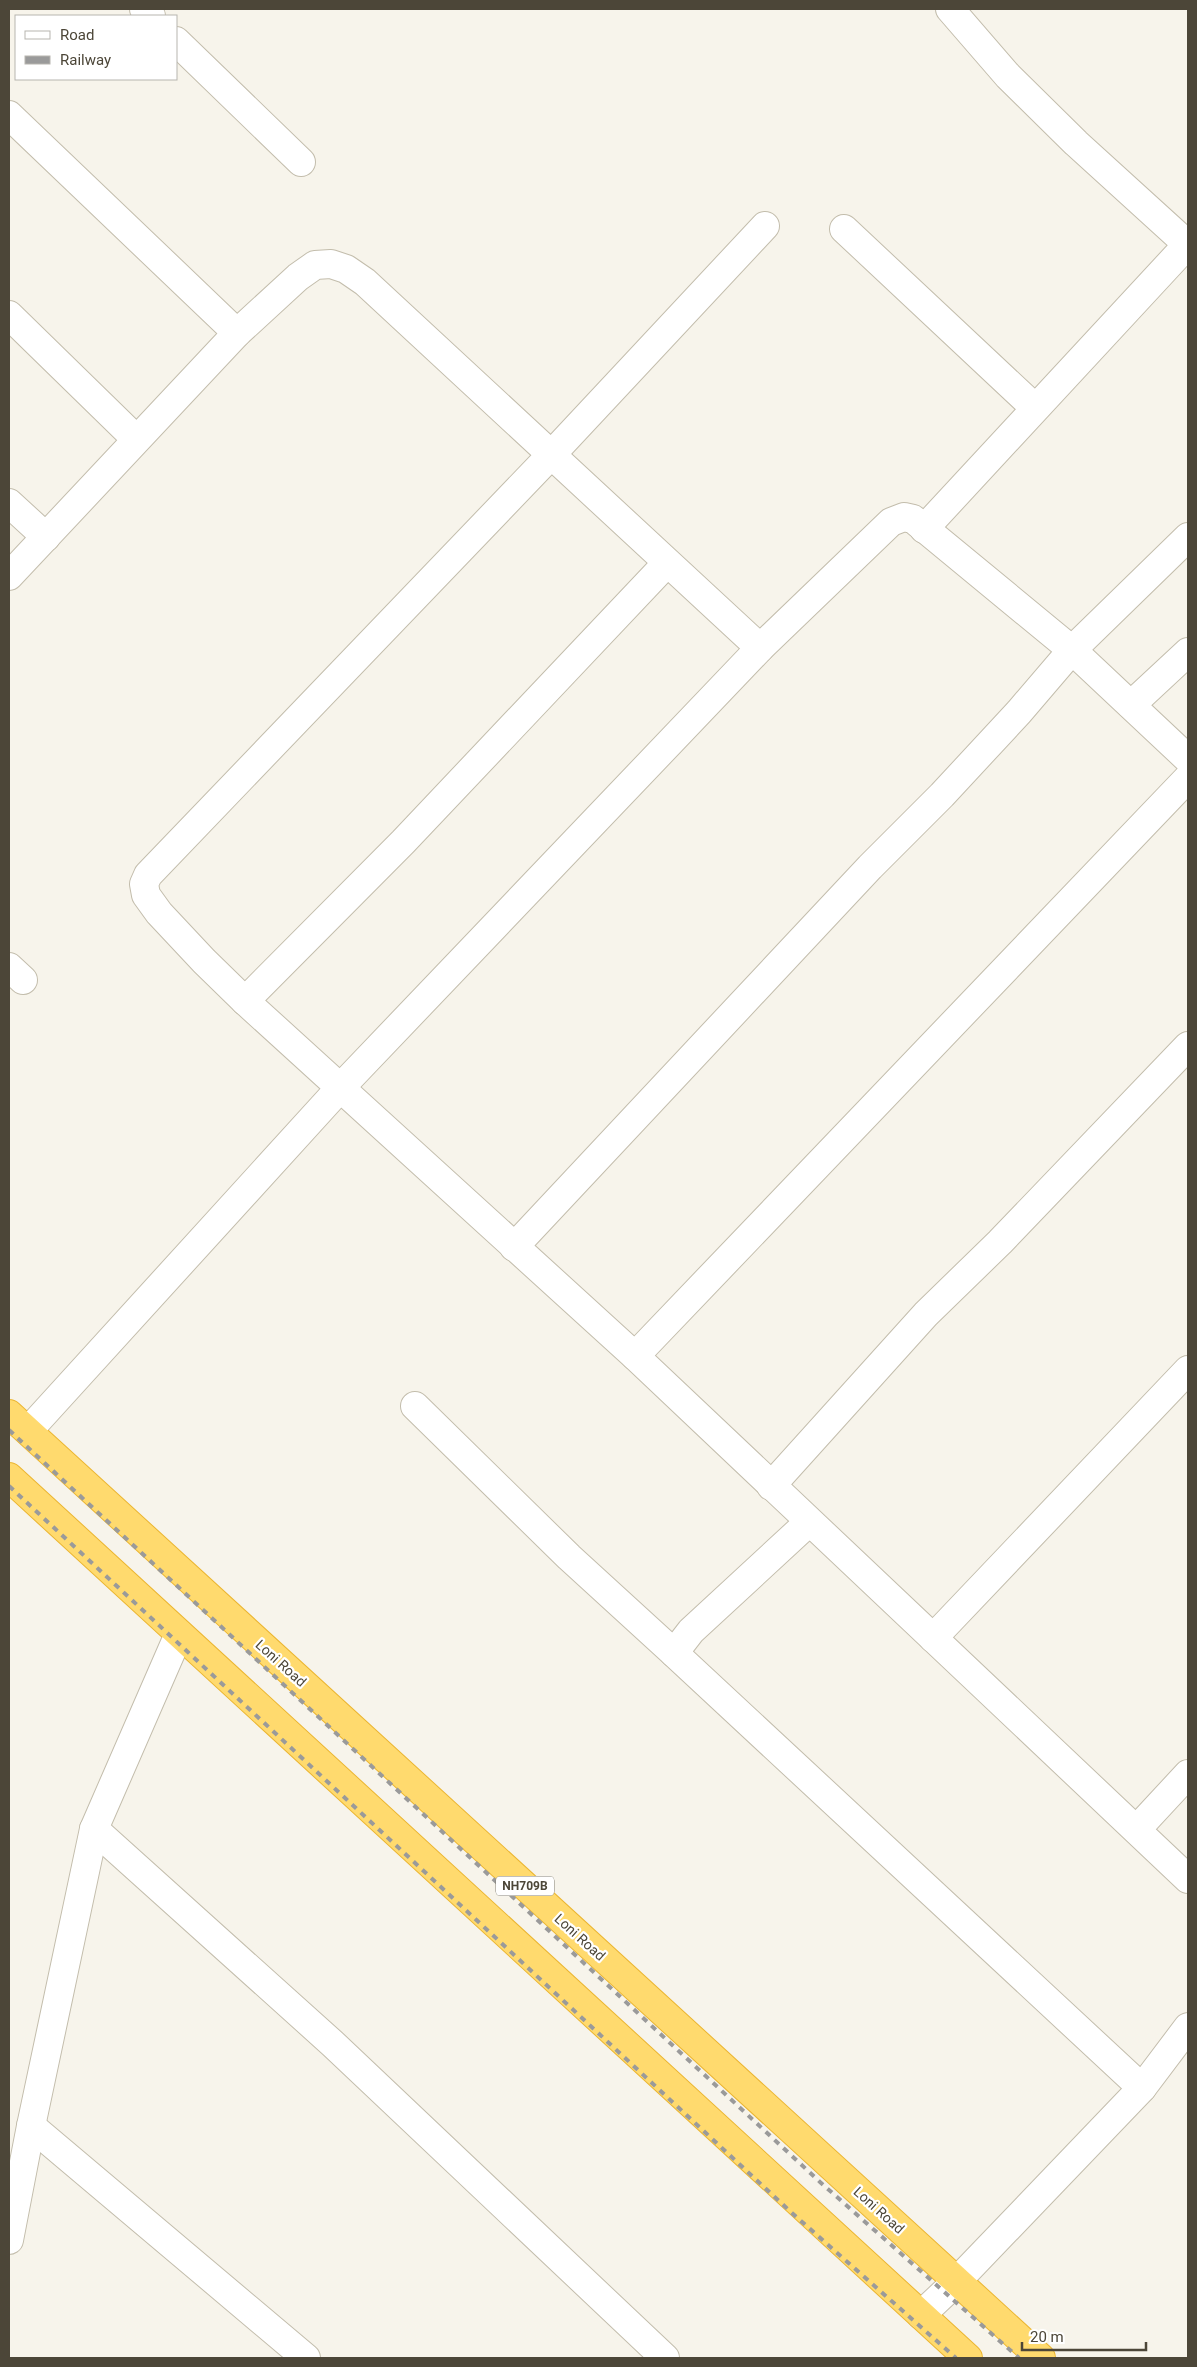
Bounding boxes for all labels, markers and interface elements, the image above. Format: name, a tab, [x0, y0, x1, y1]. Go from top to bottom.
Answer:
legend	[15, 15, 178, 80]
text: Road	[60, 26, 94, 44]
text: Railway	[60, 51, 111, 69]
street label: Loni Road	[253, 1636, 309, 1690]
road number: NH709B	[496, 1876, 554, 1895]
street label: Loni Road	[552, 1910, 608, 1964]
street label: Loni Road	[851, 2183, 907, 2237]
scale bar	[1022, 2320, 1146, 2352]
text: 20 m	[1030, 2328, 1064, 2346]

